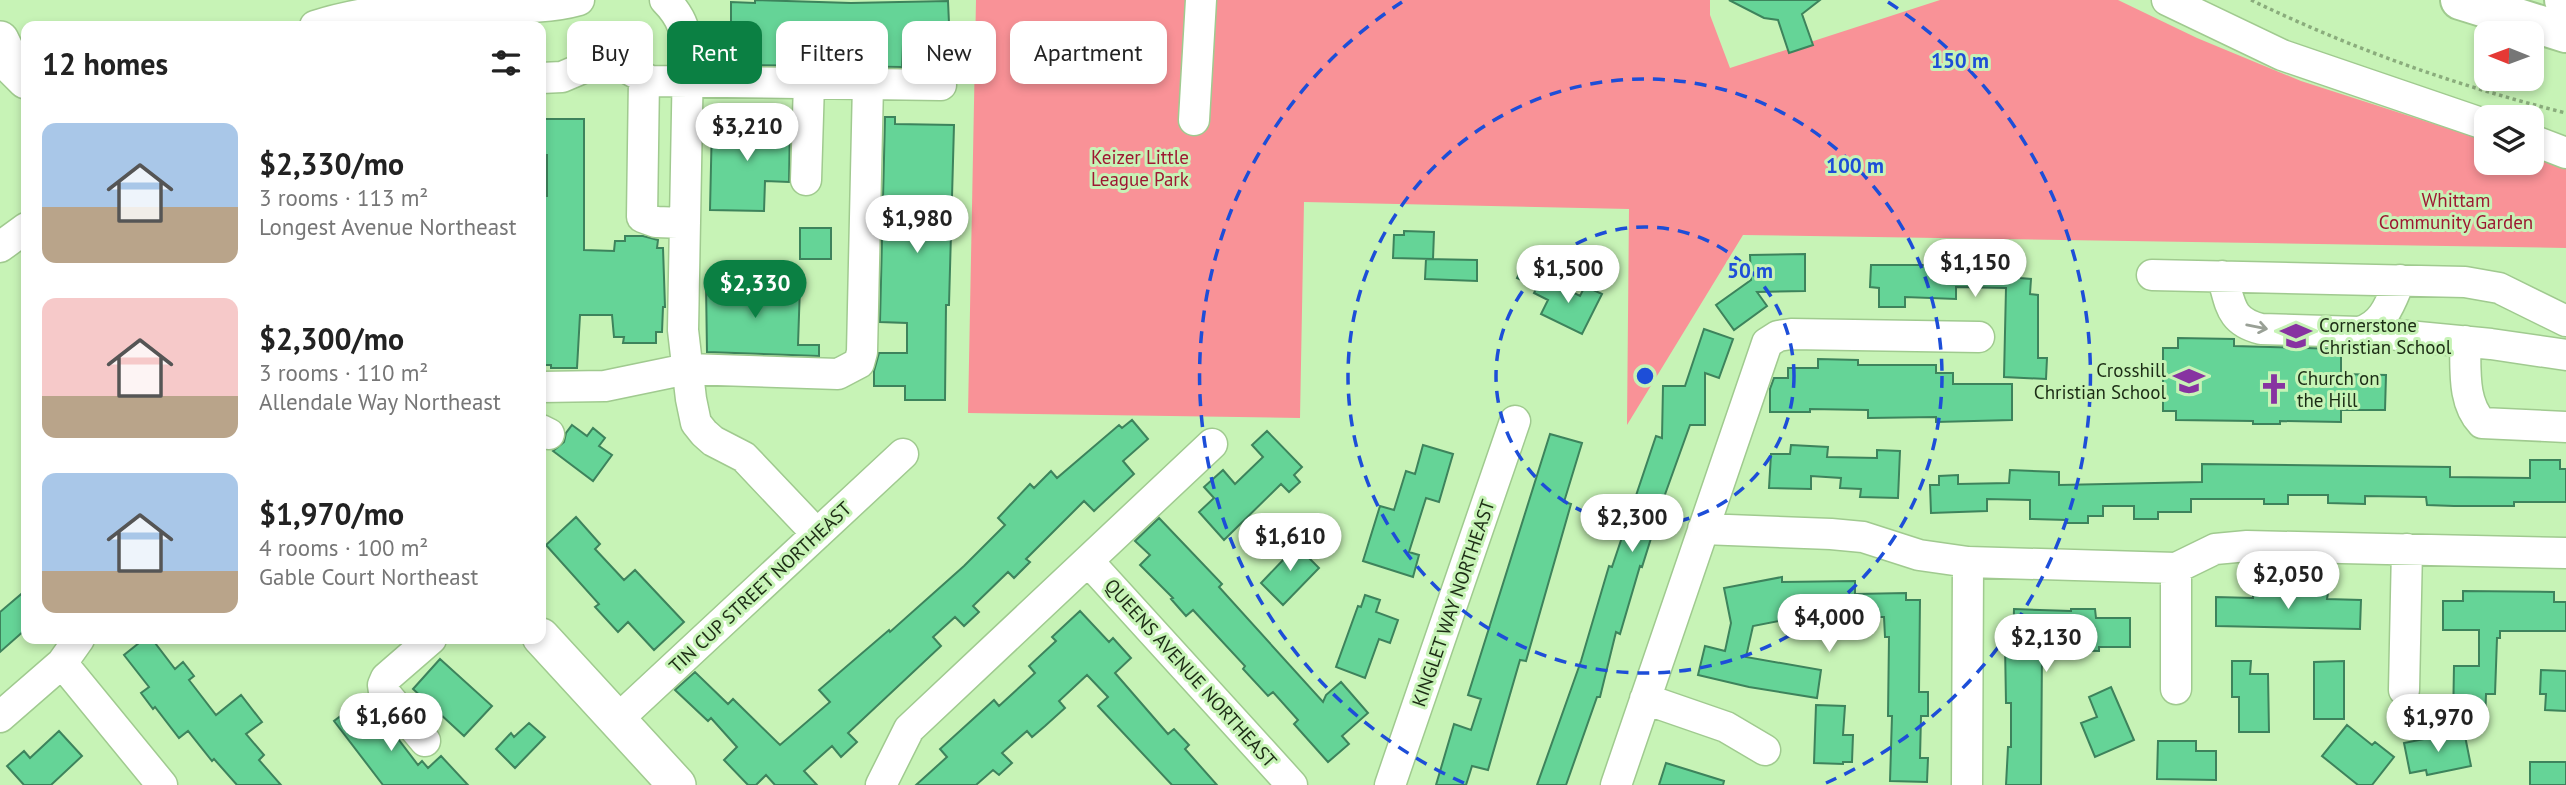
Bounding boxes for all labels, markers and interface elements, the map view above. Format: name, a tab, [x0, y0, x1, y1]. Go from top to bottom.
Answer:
chip: Buy	[567, 21, 653, 84]
chip: Rent	[667, 21, 762, 84]
chip: Filters	[776, 21, 888, 84]
chip: New	[902, 21, 996, 84]
chip: Apartment	[1010, 21, 1167, 84]
north arrow	[2474, 21, 2544, 91]
map controls	[2474, 21, 2544, 175]
text: 12 homes	[42, 44, 168, 83]
icon: filters	[487, 44, 525, 82]
text: 150 m	[1931, 47, 1989, 74]
pin: $3,210	[690, 104, 804, 163]
button: layers	[2474, 105, 2544, 175]
text: $3,210	[711, 111, 783, 140]
text: $2,330/mo	[259, 144, 404, 183]
park label: Keizer Little League Park	[1091, 145, 1189, 191]
icon: home	[98, 151, 182, 235]
text: 100 m	[1826, 152, 1884, 179]
text: 3 rooms · 113 m²	[259, 183, 428, 212]
park label: Whittam Community Garden	[2379, 188, 2533, 234]
pin: $1,980	[860, 196, 974, 255]
text: $1,980	[881, 203, 953, 232]
text: Longest Avenue Northeast	[259, 212, 517, 241]
pin: $1,150	[1918, 240, 2032, 299]
pin: $1,500	[1511, 246, 1625, 305]
text: $1,150	[1939, 247, 2011, 276]
text: $1,500	[1532, 253, 1604, 282]
text: 50 m	[1727, 257, 1773, 284]
pin: $2,330	[698, 260, 812, 320]
text: $2,330	[719, 268, 791, 297]
place label: Cornerstone Christian School	[2319, 313, 2452, 359]
text: $2,300/mo	[259, 319, 404, 358]
school or university icon: Cornerstone Christian School	[2279, 319, 2313, 353]
one-way arrow	[2245, 321, 2268, 335]
icon: home	[98, 326, 182, 410]
text: 3 rooms · 110 m²	[259, 358, 428, 387]
place label: Crosshill Christian School	[2034, 358, 2166, 404]
centre of rings	[1633, 364, 1657, 388]
school or university icon: Crosshill Christian School	[2172, 364, 2206, 398]
place label: Church on the Hill	[2297, 366, 2380, 412]
church icon: Church on the Hill	[2257, 372, 2291, 406]
text: Allendale Way Northeast	[259, 387, 501, 416]
text: $1,970/mo	[259, 494, 404, 533]
pin: $2,300	[1575, 494, 1689, 554]
street label: TIN CUP STREET NORTHEAST	[664, 496, 856, 678]
street label: KINGLET WAY NORTHEAST	[1406, 496, 1500, 710]
icon: home	[98, 501, 182, 585]
text: $2,300	[1596, 502, 1668, 531]
pin: $1,610	[1233, 514, 1347, 573]
text: $1,610	[1254, 521, 1326, 550]
text: 4 rooms · 100 m²	[259, 533, 428, 562]
pin: $2,050	[2231, 552, 2345, 611]
text: $2,050	[2252, 559, 2324, 588]
text: Gable Court Northeast	[259, 562, 478, 591]
street label: QUEENS AVENUE NORTHEAST	[1100, 574, 1283, 773]
pin: $4,000	[1772, 594, 1886, 654]
text: $4,000	[1793, 602, 1865, 631]
pin: $2,130	[1989, 614, 2103, 674]
text: $2,130	[2010, 622, 2082, 651]
pin: $1,660	[334, 694, 448, 753]
pin: $1,970	[2381, 694, 2495, 754]
text: $1,660	[355, 701, 427, 730]
text: $1,970	[2402, 702, 2474, 731]

